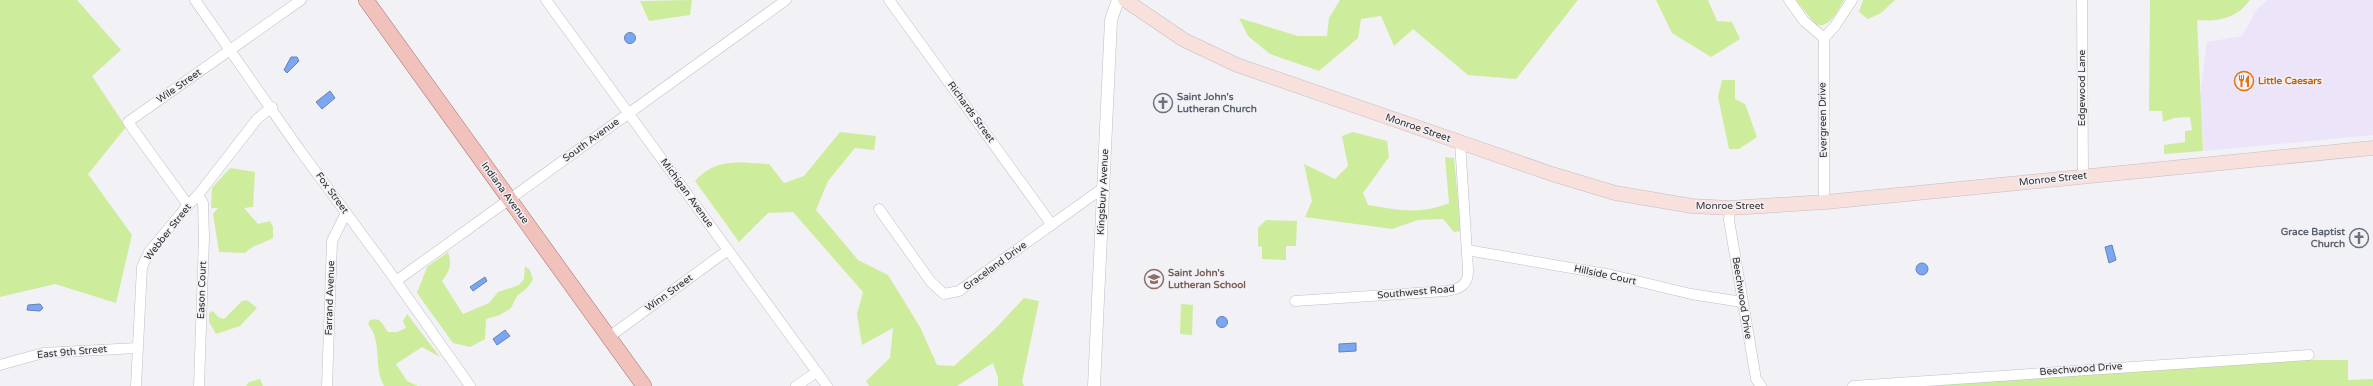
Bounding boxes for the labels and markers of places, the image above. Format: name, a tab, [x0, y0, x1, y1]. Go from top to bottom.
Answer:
restaurant icon: Little Caesars	[2233, 70, 2255, 92]
place label: Little Caesars	[2258, 75, 2322, 87]
place label: Saint John's Lutheran Church	[1177, 91, 1257, 115]
church icon: Saint John's Lutheran Church	[1152, 92, 1174, 114]
place label: Grace Baptist Church	[2281, 226, 2345, 250]
church icon: Grace Baptist Church	[2348, 227, 2370, 249]
place label: Saint John's Lutheran School	[1168, 267, 1246, 291]
school or university icon: Saint John's Lutheran School	[1143, 268, 1165, 290]

